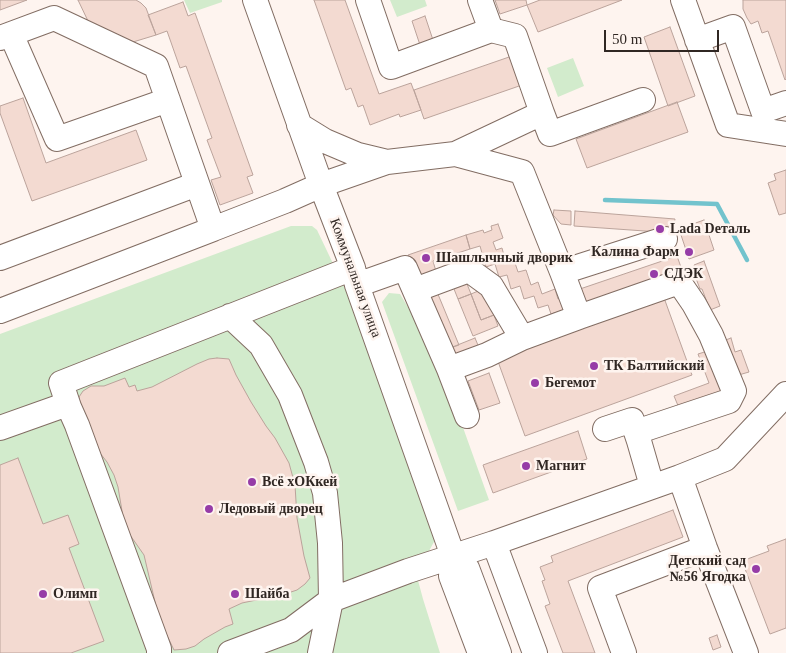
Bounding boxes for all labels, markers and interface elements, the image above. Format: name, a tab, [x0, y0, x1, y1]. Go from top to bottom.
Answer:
scale bar	[606, 20, 721, 52]
text: 50 m	[612, 31, 642, 47]
street label: Коммунальная улица	[326, 216, 384, 340]
place label: Lada Dеталь	[670, 221, 750, 237]
marker: Lada Dеталь	[654, 223, 666, 235]
place label: Калина Фарм	[591, 244, 679, 260]
marker: Калина Фарм	[683, 246, 695, 258]
place label: Шашлычный дворик	[436, 250, 573, 266]
marker: Шашлычный дворик	[420, 252, 432, 264]
place label: СДЭК	[664, 266, 703, 282]
marker: СДЭК	[648, 268, 660, 280]
place label: ТК Балтийский	[604, 358, 705, 374]
marker: ТК Балтийский	[588, 360, 600, 372]
place label: Бегемот	[545, 375, 596, 391]
marker: Бегемот	[529, 377, 541, 389]
place label: Магнит	[536, 458, 586, 474]
marker: Магнит	[520, 460, 532, 472]
place label: Всё хОКкей	[262, 474, 337, 490]
marker: Всё хОКкей	[246, 476, 258, 488]
place label: Ледовый дворец	[219, 501, 323, 517]
marker: Ледовый дворец	[203, 503, 215, 515]
place label: Детский сад №56 Ягодка	[669, 553, 746, 586]
marker: Детский сад №56 Ягодка	[750, 563, 762, 575]
place label: Олимп	[53, 586, 97, 602]
place label: Шайба	[245, 586, 289, 602]
marker: Олимп	[37, 588, 49, 600]
marker: Шайба	[229, 588, 241, 600]

